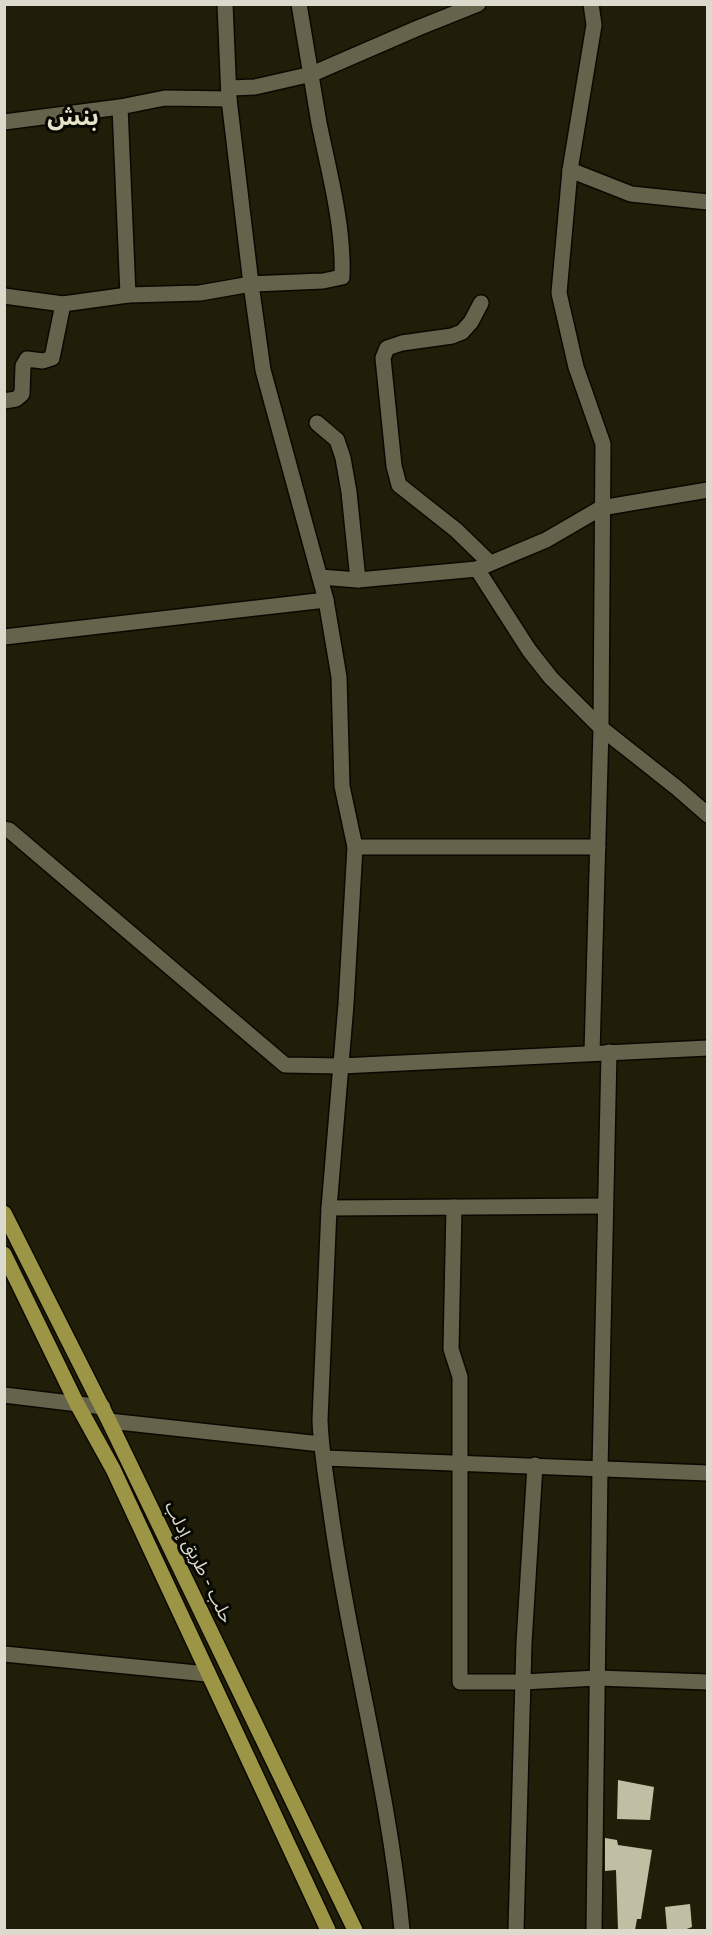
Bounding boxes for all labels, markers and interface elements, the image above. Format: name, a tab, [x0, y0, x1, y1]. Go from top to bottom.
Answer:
district label: بنش	[47, 103, 99, 132]
street label: حلب - طريق إدلب	[159, 1497, 238, 1627]

